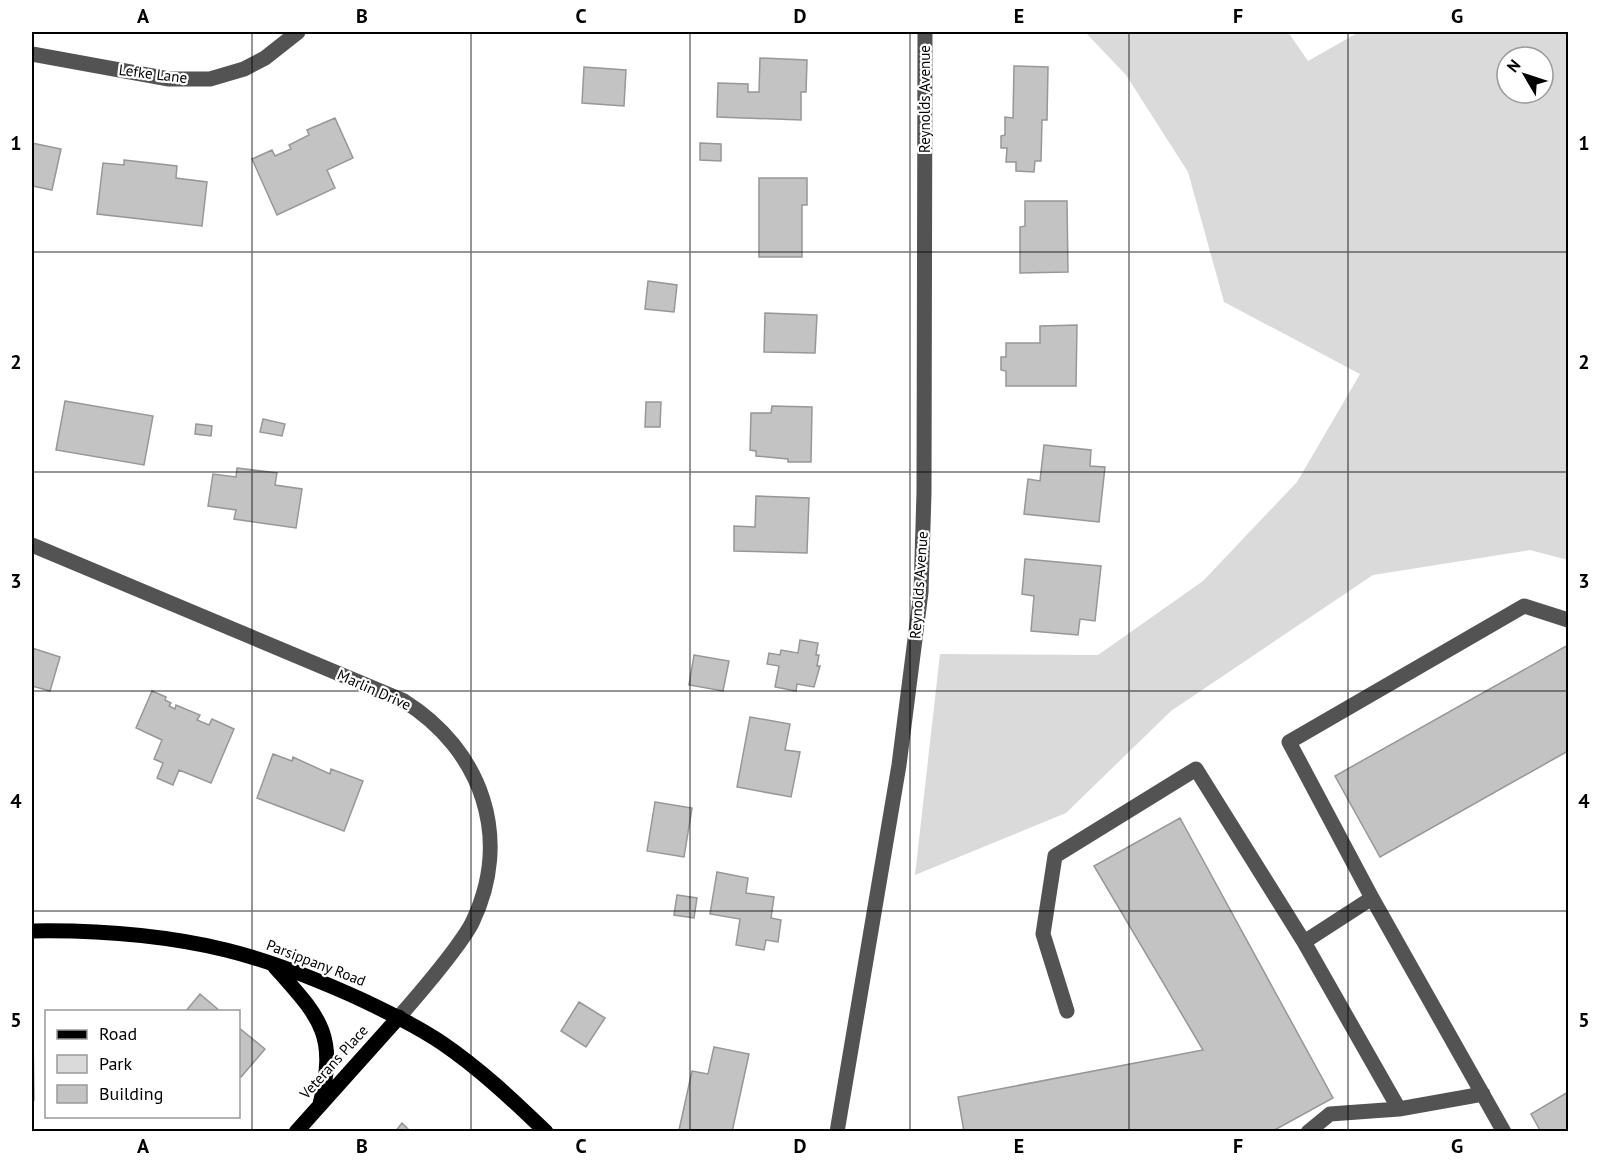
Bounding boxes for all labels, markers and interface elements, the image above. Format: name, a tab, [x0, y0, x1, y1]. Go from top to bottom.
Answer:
text: A	[137, 3, 150, 29]
text: B	[356, 3, 368, 29]
text: C	[575, 3, 587, 29]
text: D	[794, 3, 807, 29]
text: E	[1014, 3, 1024, 29]
text: F	[1233, 3, 1243, 29]
text: G	[1451, 3, 1463, 29]
street label: Reynolds Avenue	[915, 45, 934, 153]
north arrow	[1495, 45, 1555, 105]
text: N	[1502, 55, 1524, 76]
street label: Lefke Lane	[118, 60, 188, 87]
text: 1	[10, 130, 22, 156]
text: 1	[1578, 130, 1590, 156]
text: 2	[10, 349, 22, 375]
text: 2	[1578, 349, 1590, 375]
street label: Reynolds Avenue	[905, 530, 932, 639]
text: 3	[10, 568, 22, 594]
text: 3	[1578, 568, 1590, 594]
street label: Marlin Drive	[334, 665, 414, 714]
text: 4	[10, 788, 22, 814]
text: 4	[1578, 788, 1590, 814]
street label: Parsippany Road	[264, 935, 369, 990]
text: 5	[10, 1007, 22, 1033]
text: 5	[1578, 1007, 1590, 1033]
legend	[45, 1010, 240, 1118]
street label: Veterans Place	[295, 1021, 372, 1103]
text: Road	[99, 1022, 137, 1045]
text: Park	[99, 1052, 132, 1075]
text: Building	[99, 1082, 163, 1105]
text: A	[137, 1133, 150, 1159]
text: B	[356, 1133, 368, 1159]
text: C	[575, 1133, 587, 1159]
text: D	[794, 1133, 807, 1159]
text: E	[1014, 1133, 1024, 1159]
text: F	[1233, 1133, 1243, 1159]
text: G	[1451, 1133, 1463, 1159]

